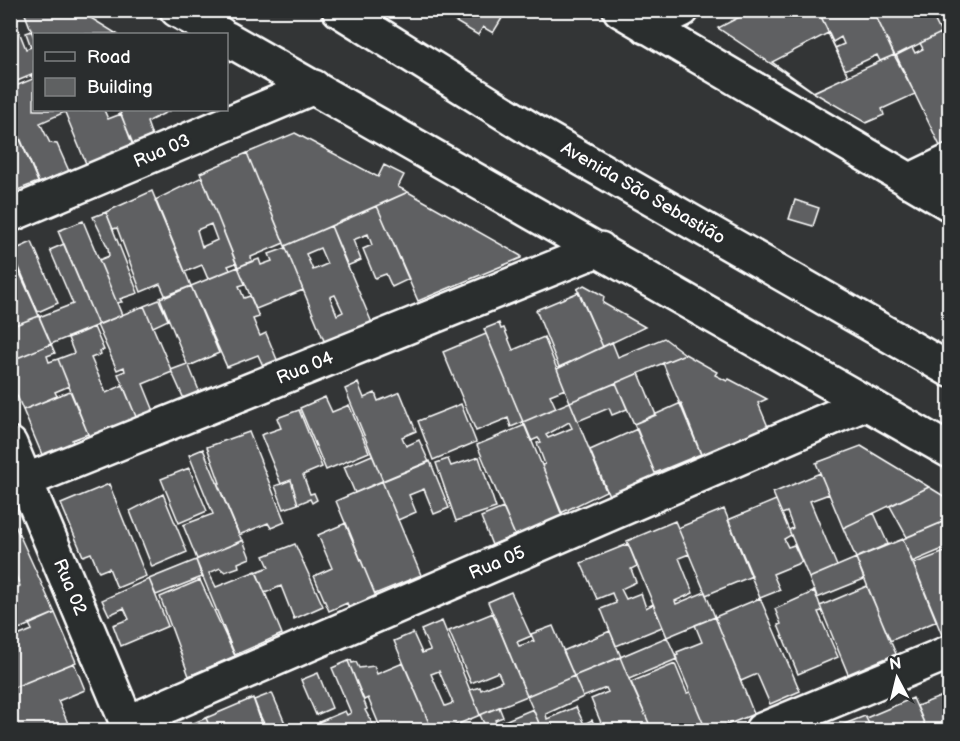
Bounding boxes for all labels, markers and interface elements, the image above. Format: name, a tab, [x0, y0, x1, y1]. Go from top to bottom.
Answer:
legend	[33, 33, 228, 111]
text: Road	[87, 47, 131, 68]
text: Building	[87, 77, 153, 98]
street label: Rua 03	[130, 130, 194, 172]
street label: Avenida São Sebastião	[557, 137, 729, 249]
street label: Rua 04	[274, 347, 337, 389]
street label: Rua 05	[466, 542, 528, 584]
street label: Rua 02	[49, 556, 91, 619]
north arrow	[867, 648, 927, 708]
text: N	[888, 654, 902, 675]

